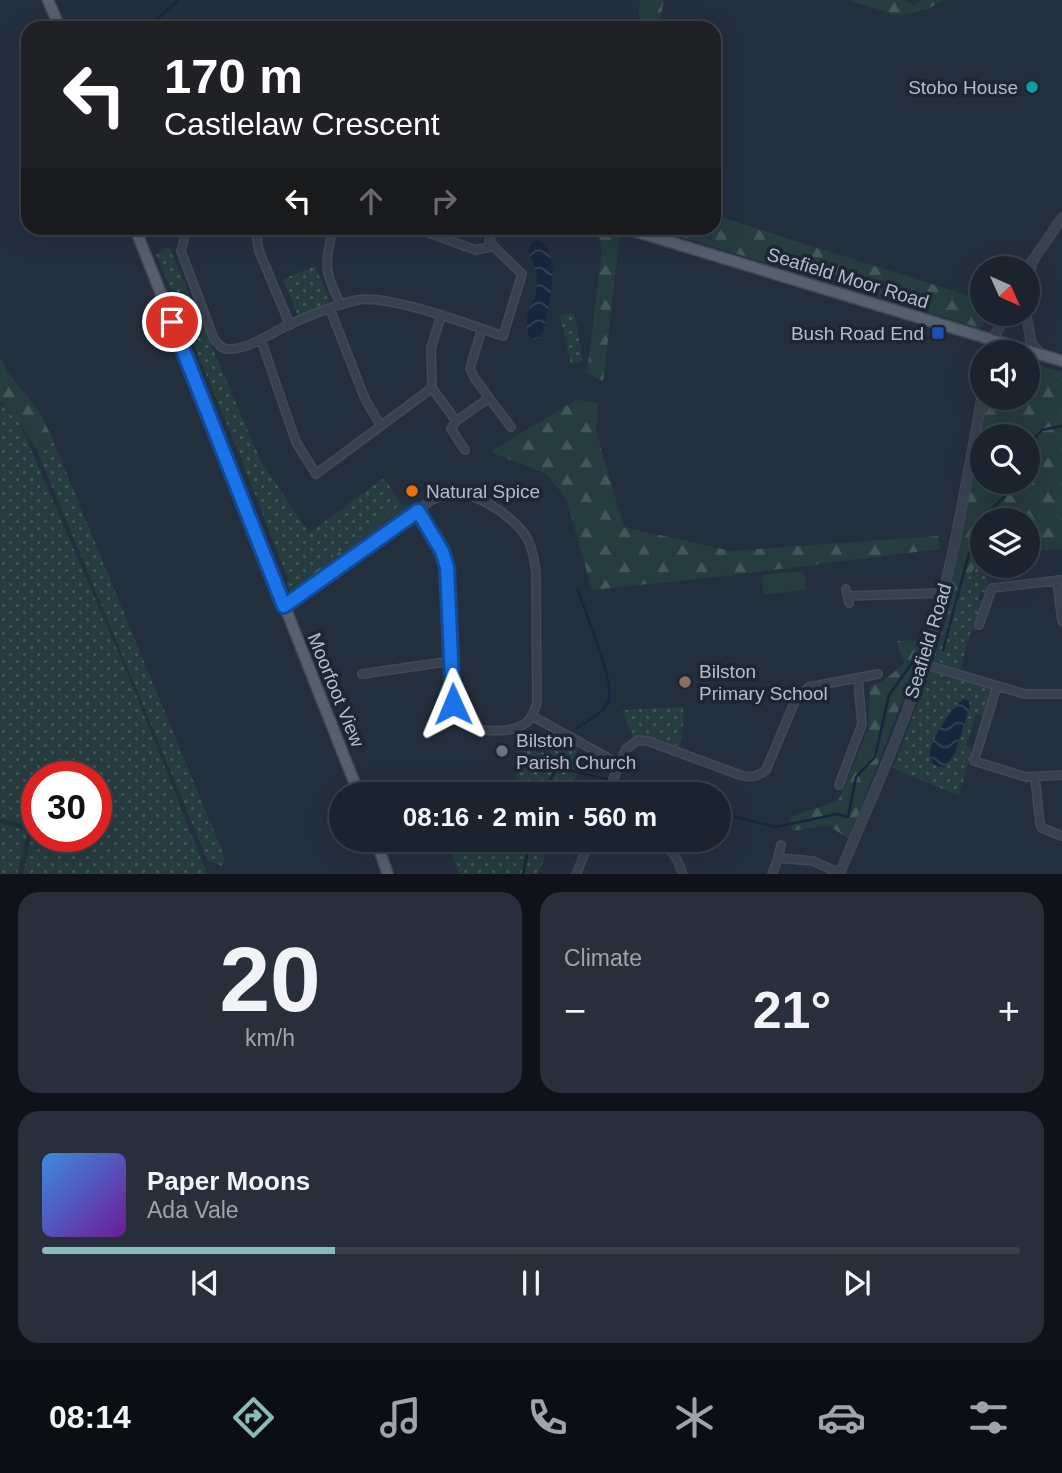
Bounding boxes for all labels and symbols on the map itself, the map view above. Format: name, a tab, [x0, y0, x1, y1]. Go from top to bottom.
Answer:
place label: Stobo House	[908, 77, 1018, 98]
marker: Stobo House	[1024, 79, 1040, 95]
street label: Seafield Moor Road	[765, 243, 931, 313]
north arrow	[970, 256, 1040, 326]
pin	[142, 292, 202, 352]
place label: Bush Road End	[791, 323, 924, 344]
marker: Bush Road End	[930, 325, 946, 341]
place label: Natural Spice	[426, 481, 540, 502]
marker: Natural Spice	[404, 483, 420, 499]
street label: Seafield Road	[901, 581, 955, 701]
street label: Moorfoot View	[304, 630, 369, 750]
place label: Bilston Primary School	[699, 661, 828, 704]
position arrow	[416, 667, 490, 741]
marker: Bilston Primary School	[677, 674, 693, 690]
place label: Bilston Parish Church	[516, 730, 636, 773]
marker: Bilston Parish Church	[494, 743, 510, 759]
speed limit sign: 30	[21, 761, 112, 852]

